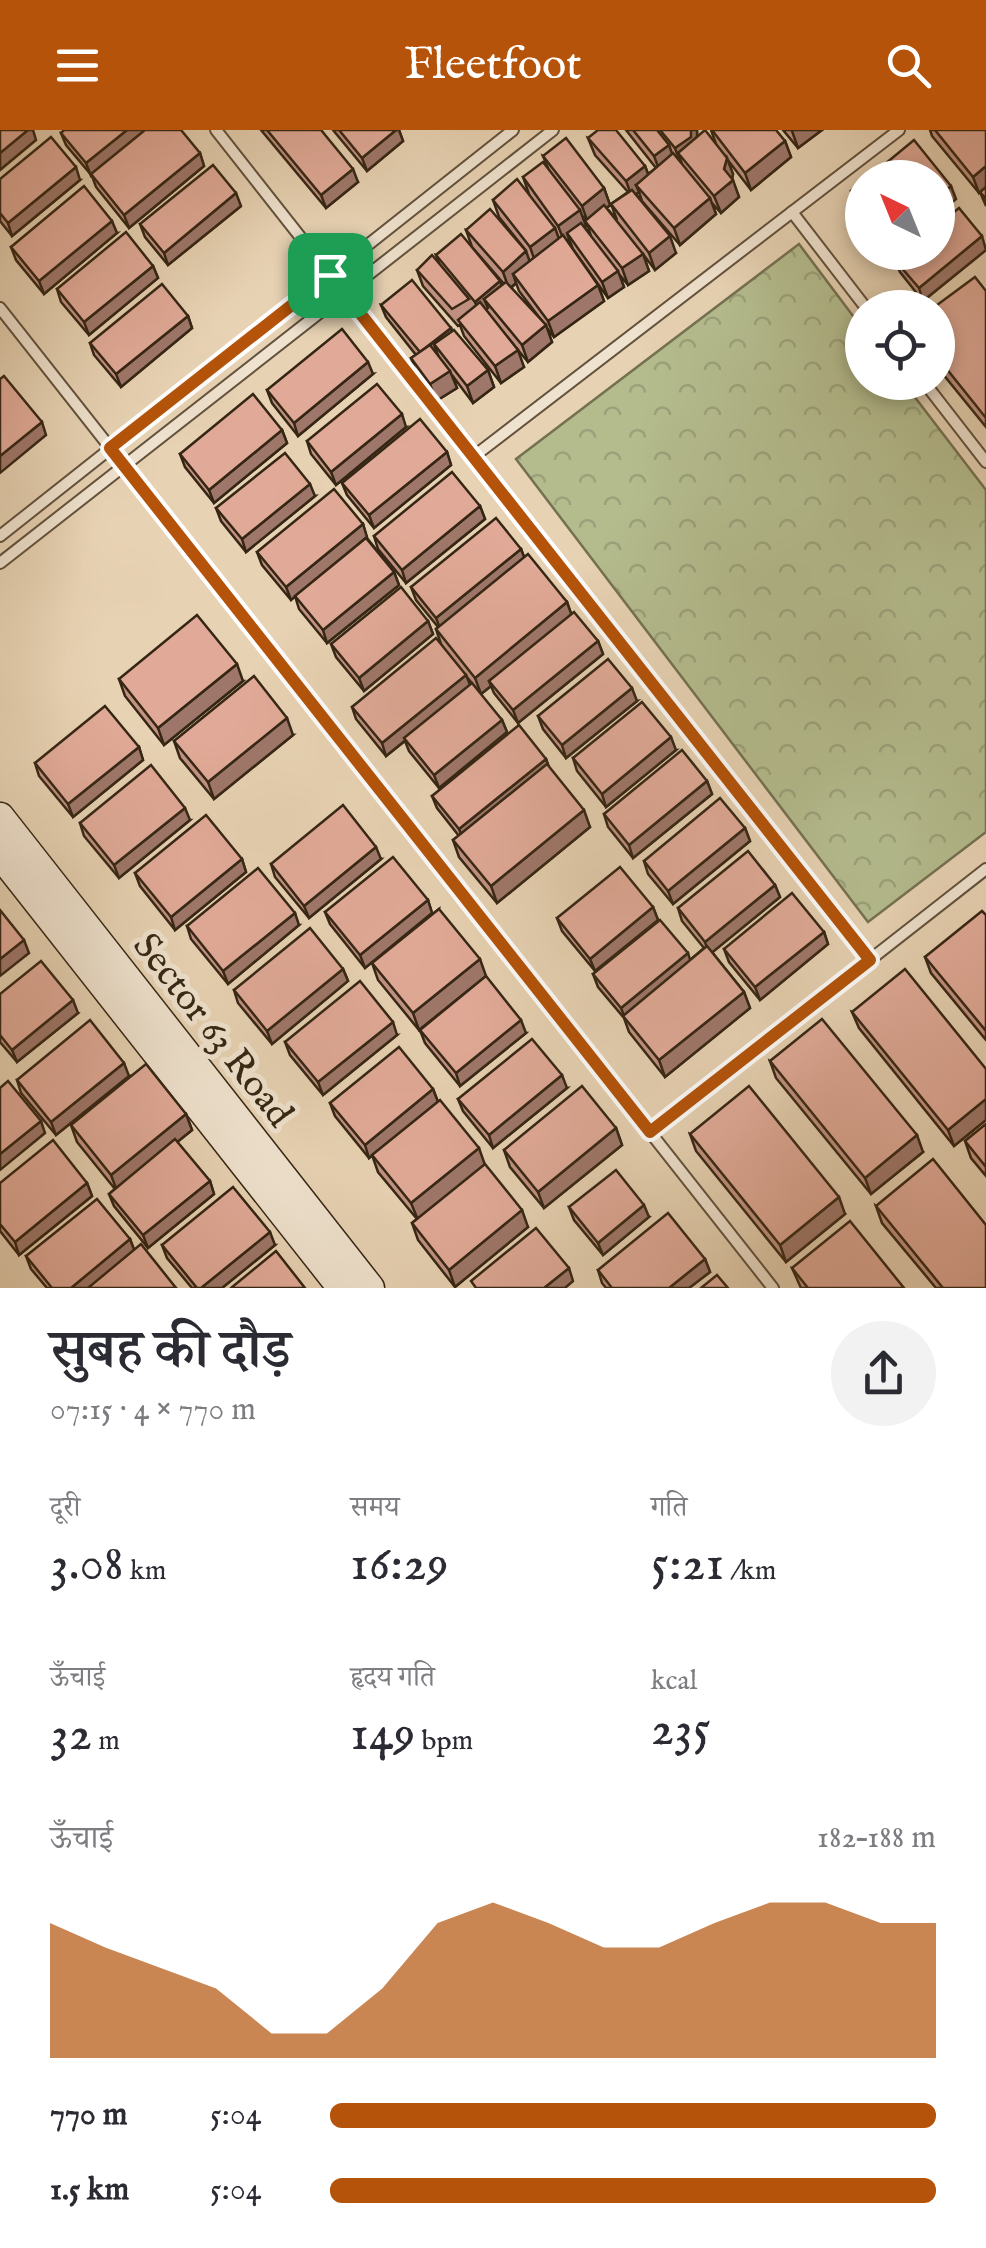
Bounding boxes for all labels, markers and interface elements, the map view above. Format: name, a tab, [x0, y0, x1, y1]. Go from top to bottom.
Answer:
text: Fleetfoot	[404, 37, 582, 94]
icon: menu	[50, 38, 105, 93]
icon: search	[881, 38, 936, 93]
north arrow	[845, 160, 955, 270]
map controls	[845, 160, 955, 400]
pin	[288, 233, 373, 318]
icon: arrive	[303, 248, 358, 303]
button: locate	[845, 290, 955, 400]
street label: Sector 63 Road	[121, 924, 303, 1138]
text: सुबह की दौड़	[50, 1317, 291, 1387]
button: share	[831, 1321, 936, 1426]
text: 07:15 · 4 × 770 m	[50, 1390, 256, 1431]
text: दूरी	[50, 1491, 80, 1526]
text: समय	[350, 1491, 400, 1526]
text: गति	[651, 1491, 687, 1526]
text: 3.08	[50, 1534, 124, 1597]
text: 16:29	[350, 1534, 449, 1597]
text: 5:21	[651, 1534, 724, 1597]
text: km	[124, 1554, 166, 1589]
text: /km	[724, 1554, 776, 1589]
text: ऊँचाई	[50, 1661, 105, 1696]
text: हृदय गति	[350, 1661, 435, 1696]
text: kcal	[651, 1664, 697, 1699]
text: 235	[651, 1699, 711, 1762]
text: 32	[50, 1704, 92, 1767]
text: 149	[350, 1704, 415, 1767]
text: m	[92, 1724, 120, 1759]
text: bpm	[415, 1724, 473, 1759]
text: 182–188 m	[817, 1818, 936, 1859]
text: ऊँचाई	[50, 1819, 113, 1860]
text: 770 m	[50, 2095, 127, 2136]
text: 5:04	[210, 2095, 261, 2136]
text: 1.5 km	[50, 2170, 129, 2211]
text: 5:04	[210, 2170, 261, 2211]

